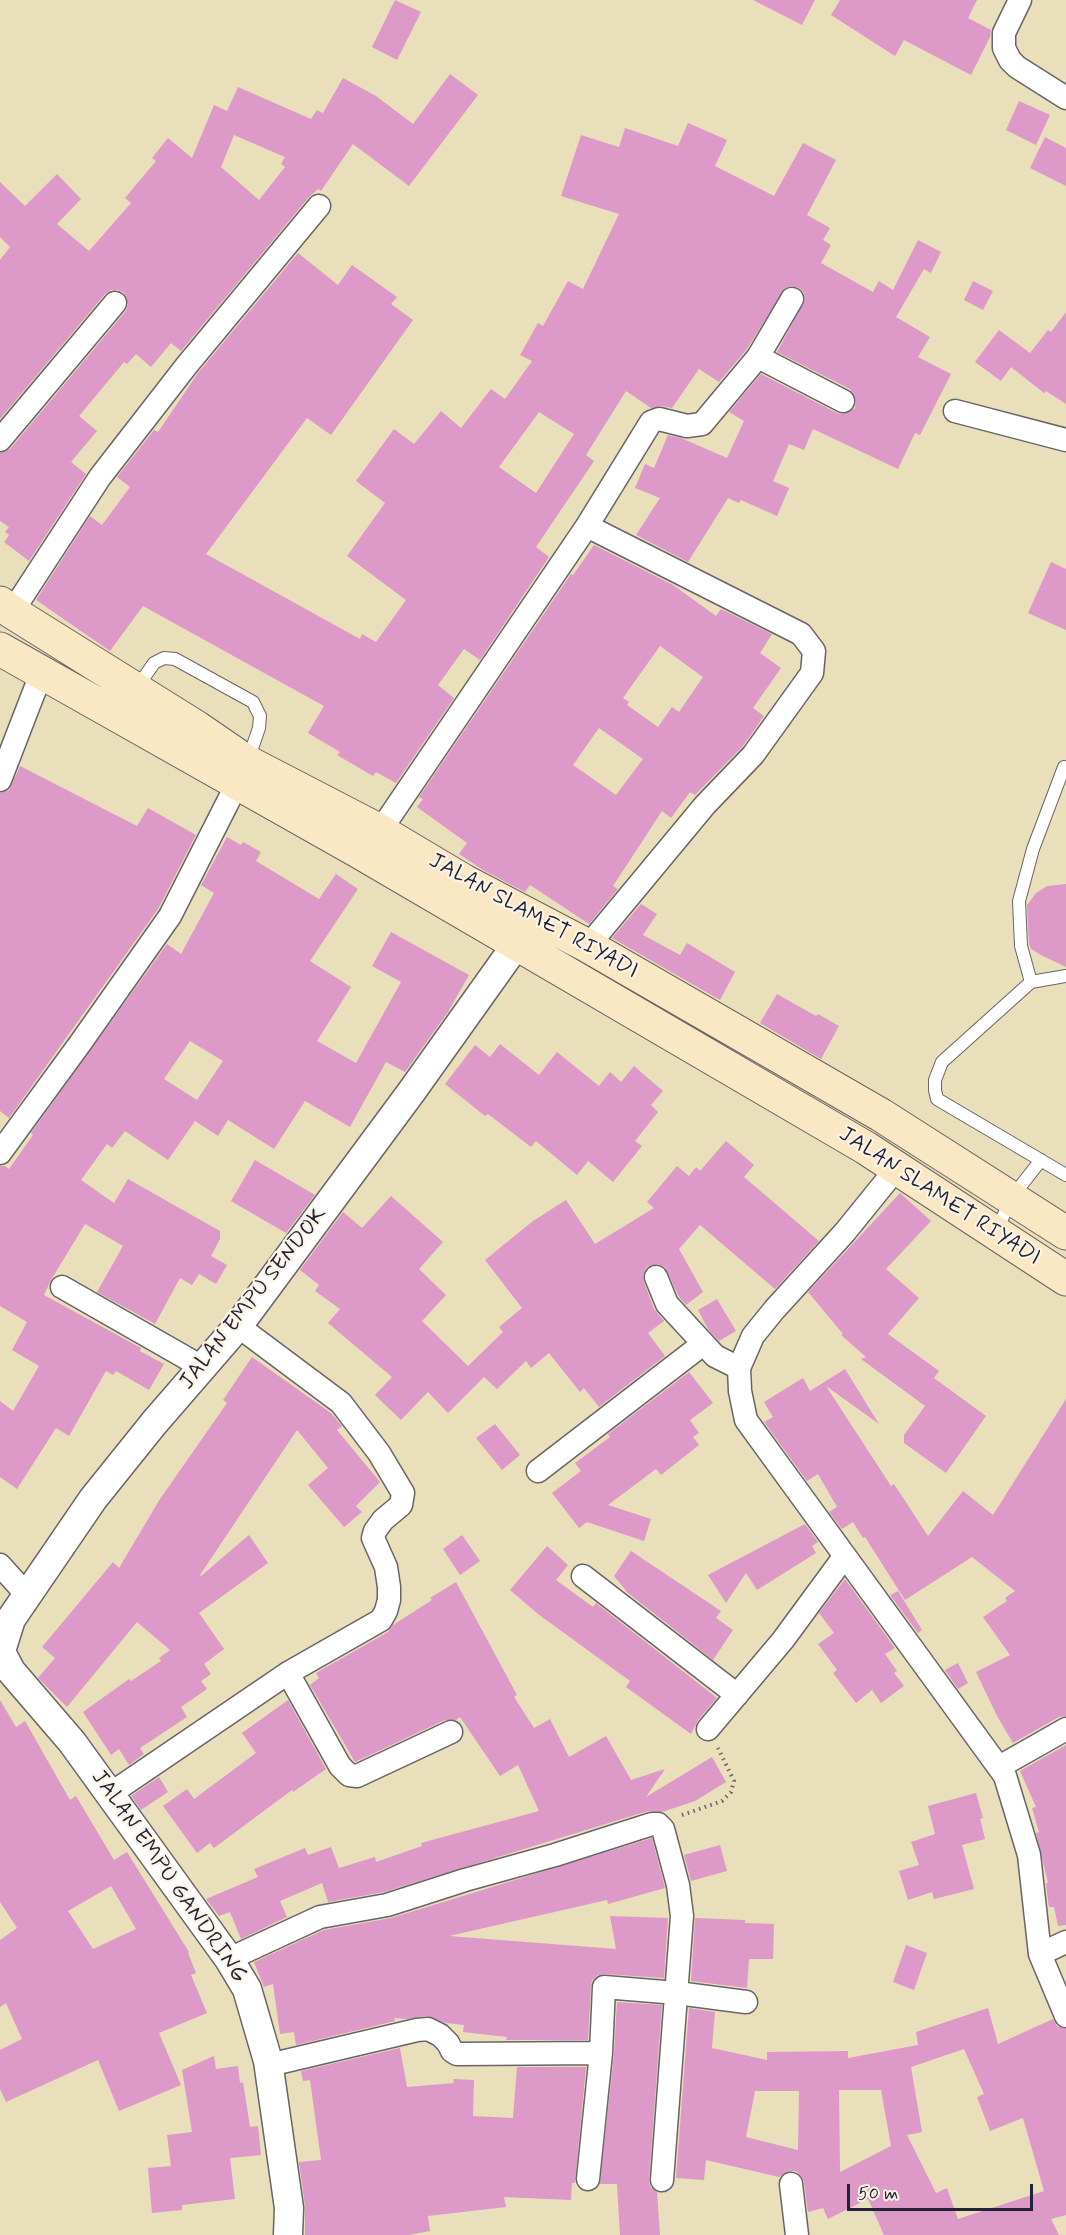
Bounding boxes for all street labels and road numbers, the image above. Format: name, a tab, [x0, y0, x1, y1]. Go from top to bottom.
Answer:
street label: JALAN SLAMET RIYADI	[424, 848, 642, 986]
street label: JALAN SLAMET RIYADI	[833, 1122, 1045, 1272]
street label: JALAN EMPU SENDOK	[175, 1203, 333, 1395]
street label: JALAN EMPU GANDRING	[84, 1765, 252, 1989]

